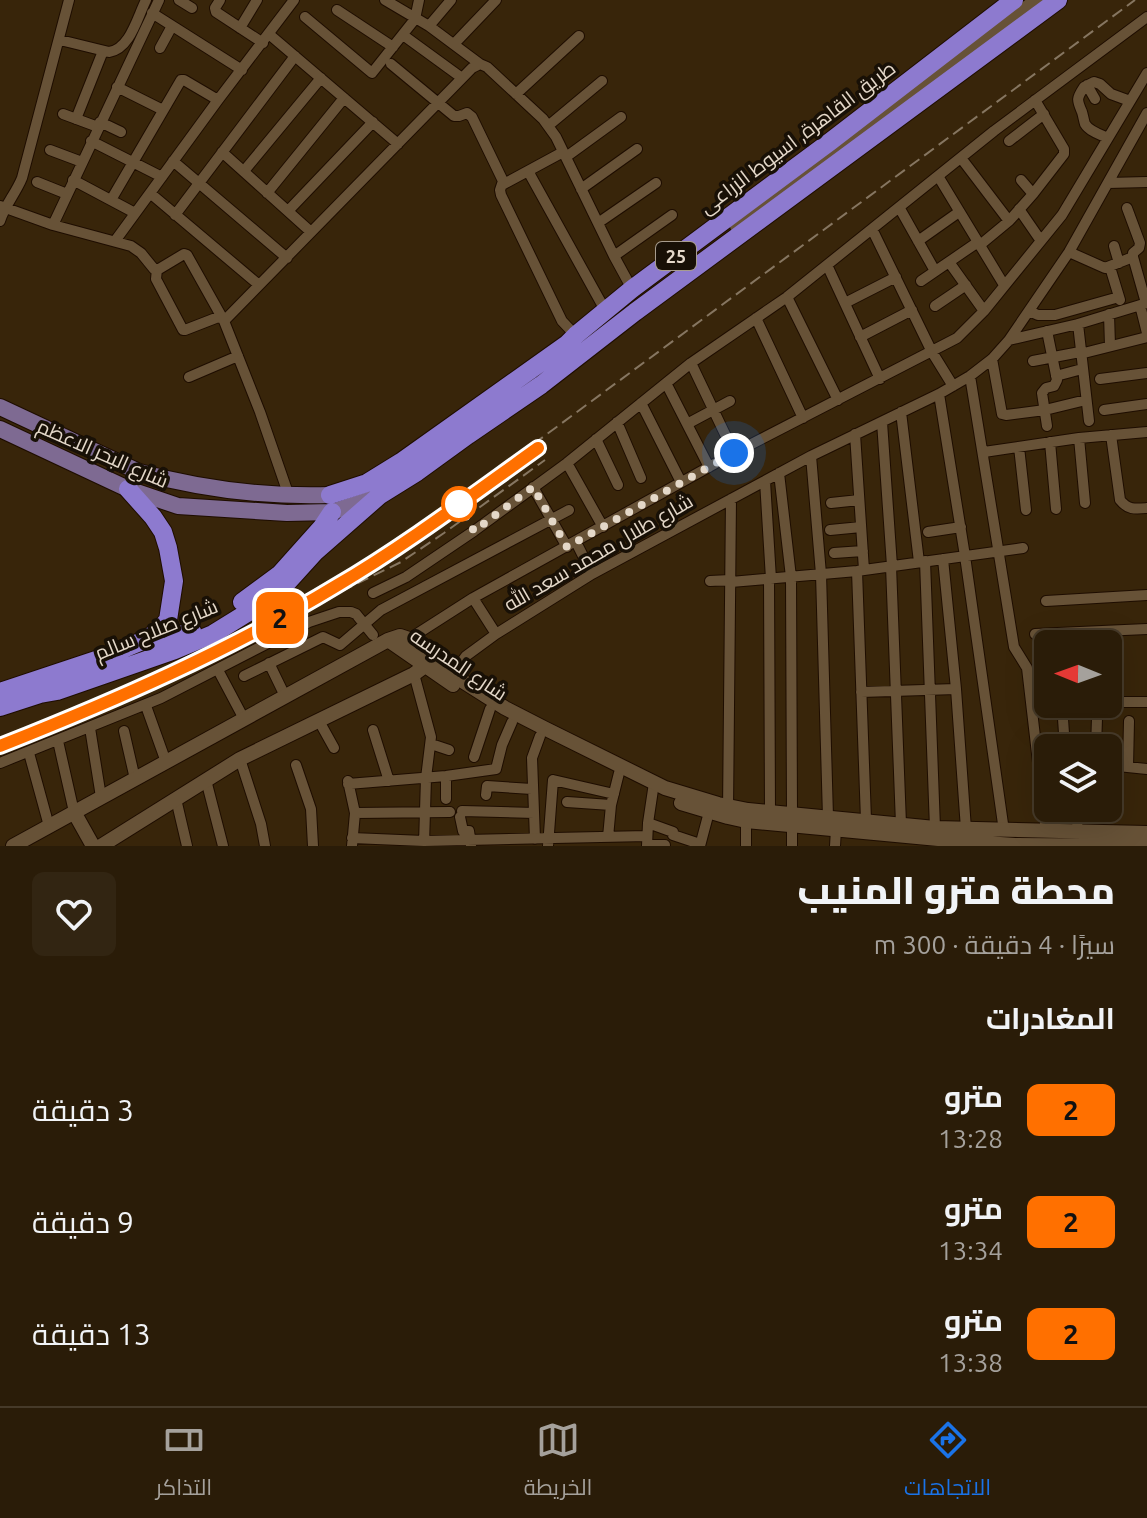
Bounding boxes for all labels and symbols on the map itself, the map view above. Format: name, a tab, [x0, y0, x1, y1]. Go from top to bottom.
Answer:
street label: طريق القاهرة, اسيوط الزراعى	[695, 56, 901, 220]
road number: 25	[656, 242, 696, 270]
street label: شارع البحر الاعظم	[33, 414, 172, 495]
your location	[714, 433, 754, 473]
unlabelled marker	[442, 487, 476, 521]
street label: شارع طلال محمد سعد الله	[499, 488, 698, 618]
line badge: 2	[254, 592, 306, 644]
street label: شارع صلاح سالم	[91, 594, 222, 667]
street label: شارع المدرسه	[405, 623, 512, 707]
north arrow	[1034, 630, 1122, 718]

